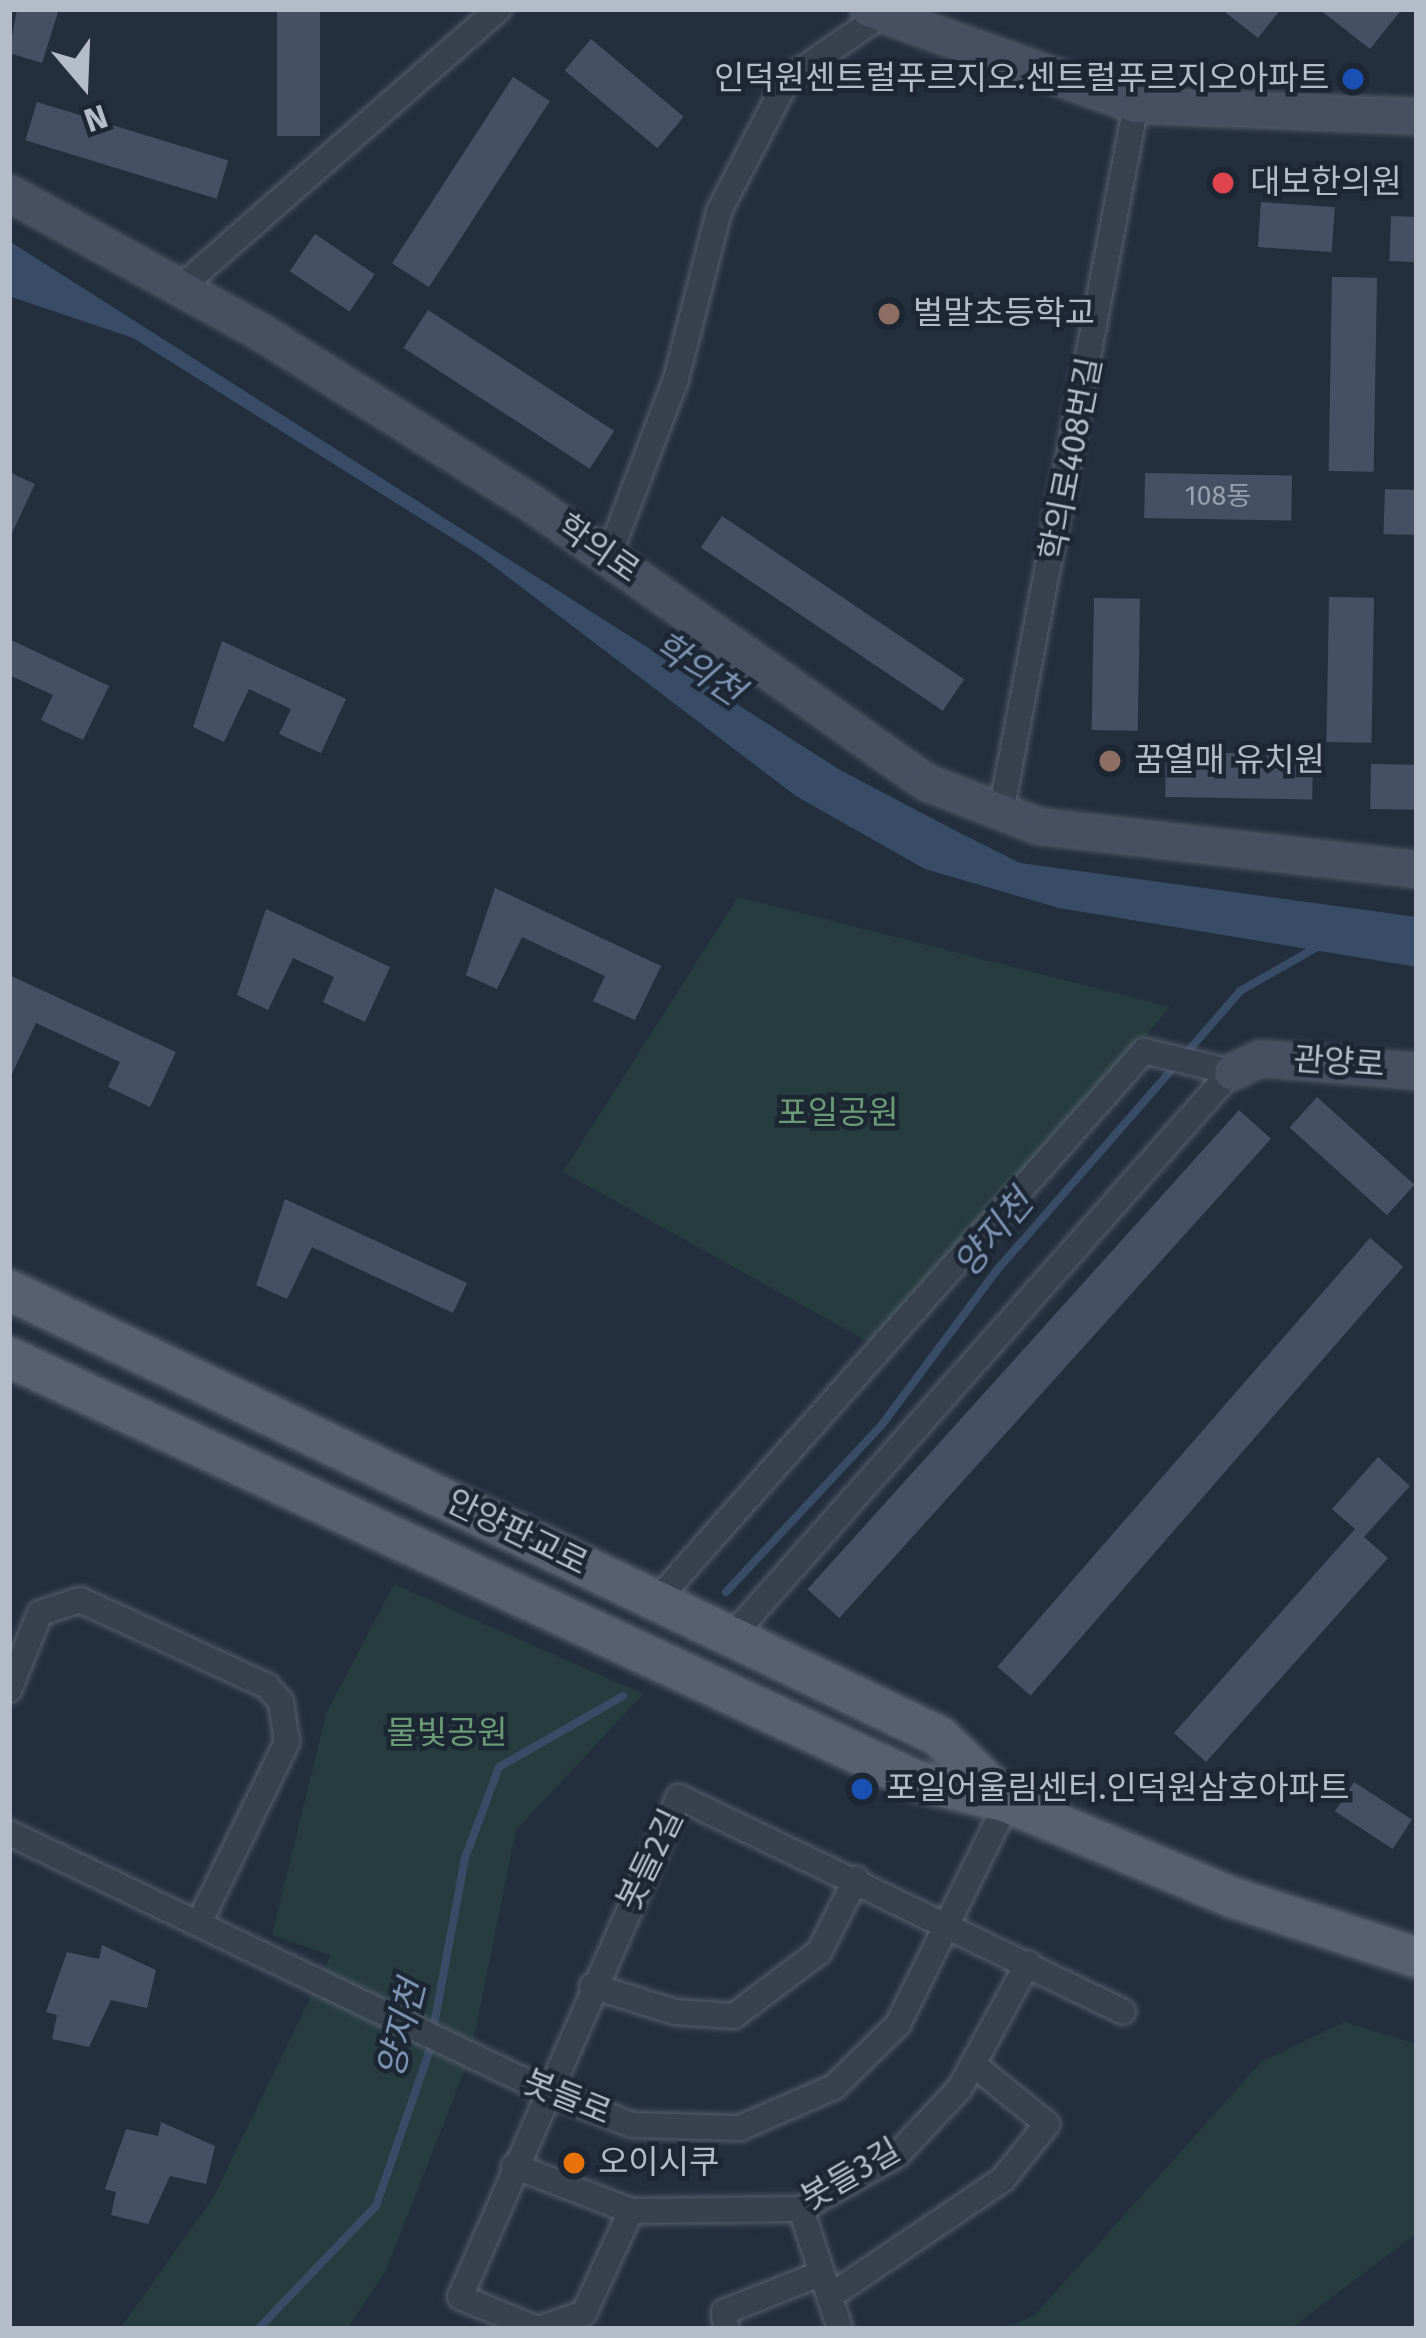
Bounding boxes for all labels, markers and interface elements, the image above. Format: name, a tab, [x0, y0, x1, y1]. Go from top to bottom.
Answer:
north arrow	[24, 24, 144, 144]
place label: 인덕원센트럴푸르지오.센트럴푸르지오아파트	[714, 59, 1329, 99]
marker: 인덕원센트럴푸르지오.센트럴푸르지오아파트	[1340, 66, 1366, 92]
text: N	[79, 96, 113, 141]
place label: 대보한의원	[1250, 163, 1402, 203]
marker: 대보한의원	[1207, 167, 1239, 199]
place label: 벌말초등학교	[913, 294, 1095, 334]
marker: 벌말초등학교	[876, 301, 902, 327]
street label: 학의로408번길	[1033, 354, 1111, 564]
house number: 108동	[1185, 481, 1251, 513]
street label: 학의로	[549, 507, 647, 591]
water label: 학의천	[645, 623, 751, 715]
place label: 꿈열매 유치원	[1134, 741, 1325, 781]
marker: 꿈열매 유치원	[1097, 748, 1123, 774]
street label: 관양로	[1292, 1040, 1386, 1086]
park label: 포일공원	[777, 1094, 899, 1134]
water label: 양지천	[946, 1182, 1042, 1286]
street label: 안양판교로	[440, 1482, 594, 1584]
park label: 물빛공원	[386, 1714, 508, 1754]
place label: 포일어울림센터.인덕원삼호아파트	[886, 1769, 1349, 1809]
marker: 포일어울림센터.인덕원삼호아파트	[849, 1776, 875, 1802]
street label: 봇들2길	[610, 1803, 692, 1917]
water label: 양지천	[369, 1976, 435, 2082]
street label: 봇들로	[517, 2063, 617, 2133]
street label: 봇들3길	[795, 2131, 907, 2219]
place label: 오이시쿠	[598, 2143, 719, 2183]
marker: 오이시쿠	[561, 2150, 587, 2176]

